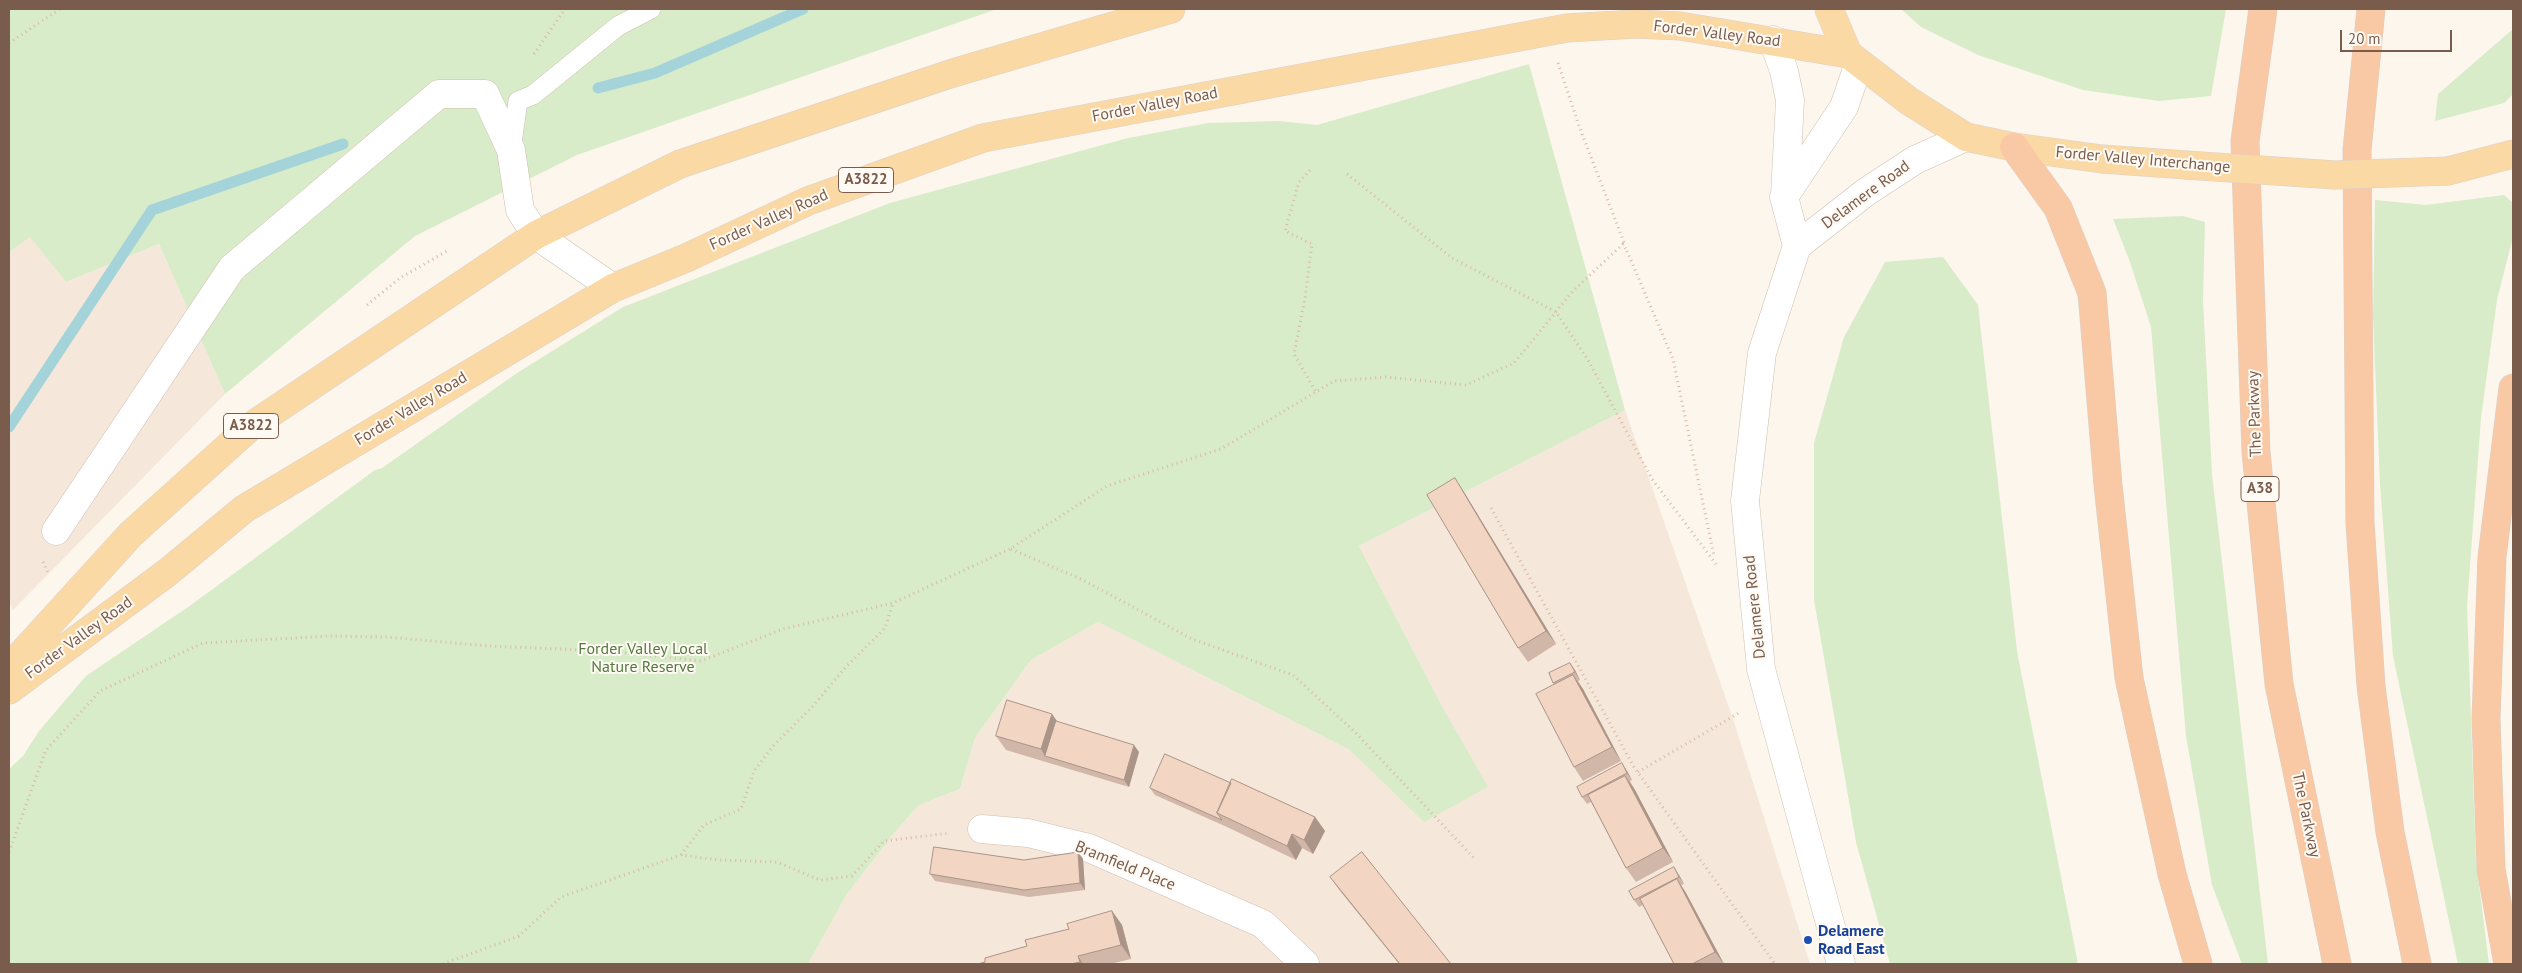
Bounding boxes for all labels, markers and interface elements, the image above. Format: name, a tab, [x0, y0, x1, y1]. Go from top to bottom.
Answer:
street label: Forder Valley Road	[1652, 17, 1782, 51]
scale bar	[2342, 20, 2454, 52]
text: 20 m	[2348, 29, 2381, 48]
street label: Forder Valley Road	[1091, 83, 1219, 127]
street label: Forder Valley Interchange	[2055, 143, 2231, 177]
street label: Delamere Road	[1818, 157, 1914, 233]
road number: A3822	[838, 168, 894, 192]
street label: Forder Valley Road	[707, 185, 831, 255]
street label: Forder Valley Road	[351, 368, 471, 450]
street label: The Parkway	[2244, 370, 2266, 458]
road number: A3822	[224, 414, 278, 438]
road number: A38	[2241, 476, 2279, 502]
street label: Delamere Road	[1740, 554, 1770, 660]
street label: Forder Valley Road	[22, 593, 136, 683]
park label: Forder Valley Local Nature Reserve	[578, 639, 708, 677]
street label: The Parkway	[2288, 771, 2324, 859]
street label: Bramfield Place	[1072, 837, 1178, 895]
place label: Delamere Road East	[1818, 921, 1885, 959]
marker: Delamere Road East	[1802, 934, 1814, 946]

